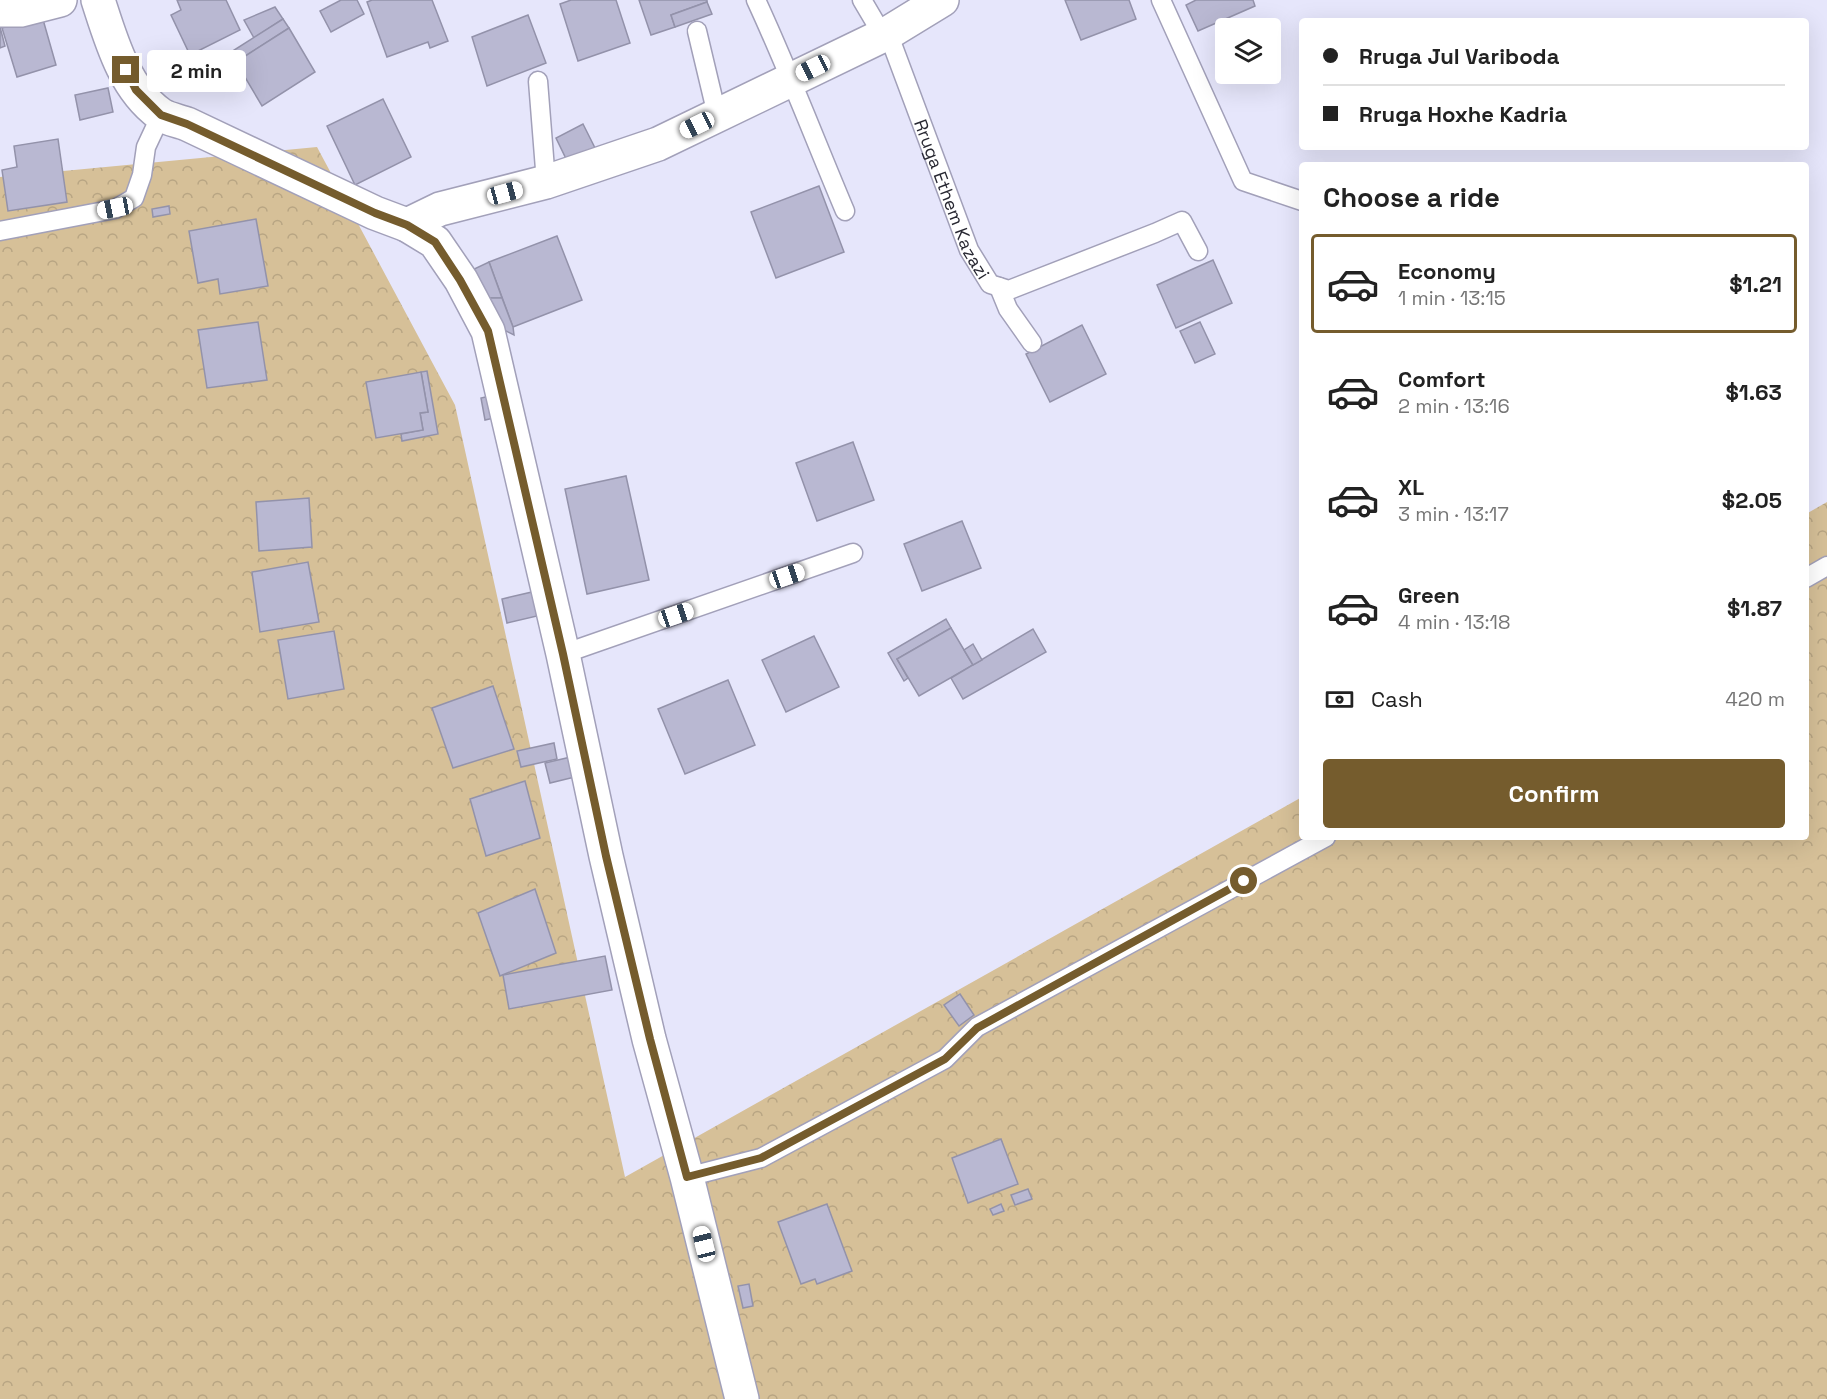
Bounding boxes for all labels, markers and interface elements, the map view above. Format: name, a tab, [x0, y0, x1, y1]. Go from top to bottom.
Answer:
map controls	[1215, 18, 1281, 84]
button: layers	[1215, 18, 1281, 84]
text: Rruga Jul Variboda	[1359, 42, 1559, 70]
callout: 2 min	[147, 49, 246, 91]
car	[793, 52, 833, 84]
route end	[112, 56, 139, 83]
text: 2 min	[171, 58, 222, 84]
text: Rruga Hoxhe Kadria	[1359, 100, 1567, 128]
car	[677, 109, 717, 141]
street label: Rruga Ethem Kazazi	[910, 116, 995, 283]
car	[485, 180, 525, 206]
text: Choose a ride	[1323, 180, 1500, 215]
car	[96, 196, 134, 220]
icon: car	[1326, 257, 1380, 311]
text: Economy	[1398, 257, 1496, 285]
text: $1.21	[1729, 270, 1782, 298]
text: 1 min · 13:15	[1398, 285, 1506, 311]
icon: car	[1326, 365, 1380, 419]
text: Comfort	[1398, 365, 1486, 393]
text: $1.63	[1725, 378, 1782, 406]
text: 2 min · 13:16	[1398, 393, 1510, 419]
icon: car	[1326, 473, 1380, 527]
text: XL	[1398, 473, 1424, 501]
text: $2.05	[1722, 486, 1782, 514]
text: 3 min · 13:17	[1398, 501, 1509, 527]
car	[767, 562, 807, 590]
icon: car	[1326, 581, 1380, 635]
text: Green	[1398, 581, 1460, 609]
text: $1.87	[1727, 594, 1782, 622]
car	[656, 601, 696, 629]
text: 4 min · 13:18	[1398, 609, 1510, 635]
icon: cash	[1323, 683, 1356, 716]
text: Cash	[1371, 685, 1423, 713]
text: 420 m	[1725, 686, 1785, 712]
button: Confirm	[1323, 759, 1785, 828]
route start	[1230, 867, 1257, 894]
car	[691, 1224, 717, 1264]

